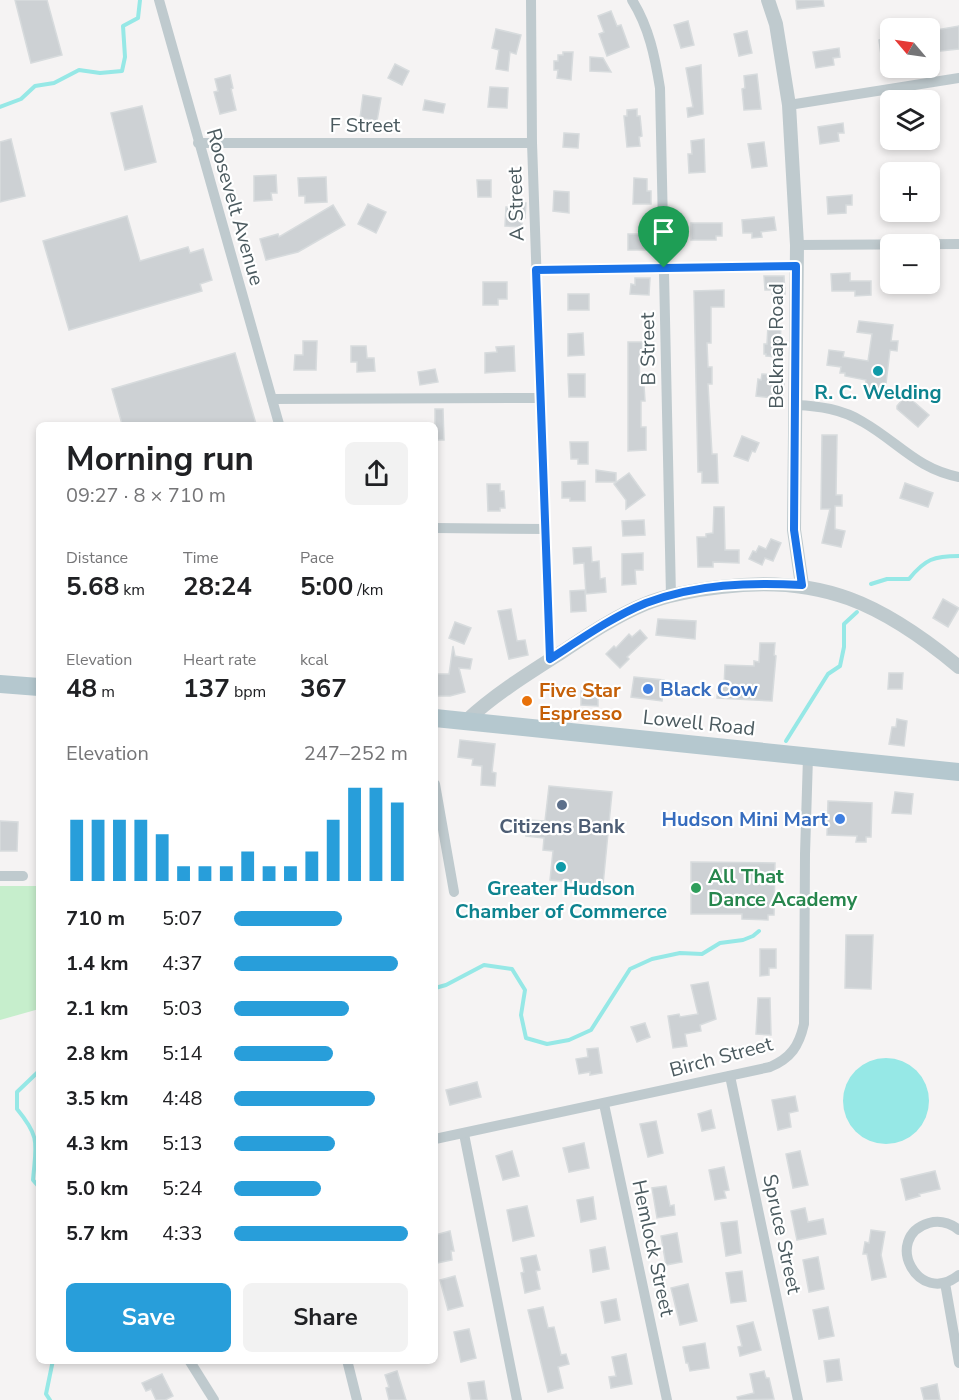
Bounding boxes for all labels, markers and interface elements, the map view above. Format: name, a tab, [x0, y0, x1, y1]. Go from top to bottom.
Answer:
north arrow	[880, 18, 940, 78]
map controls	[880, 18, 940, 294]
button: layers	[880, 90, 940, 150]
street label: F Street	[330, 112, 401, 139]
street label: Roosevelt Avenue	[200, 125, 270, 289]
button: +	[880, 162, 940, 222]
street label: A Street	[501, 165, 531, 242]
pin	[638, 206, 689, 268]
icon: arrive	[647, 215, 680, 248]
button: −	[880, 234, 940, 294]
street label: Belknap Road	[763, 283, 790, 409]
street label: B Street	[634, 311, 662, 386]
marker: R. C. Welding	[871, 364, 885, 378]
place label: R. C. Welding	[814, 379, 942, 406]
text: Morning run	[66, 437, 254, 482]
button: share	[345, 442, 408, 505]
text: 09:27 · 8 × 710 m	[66, 482, 226, 509]
text: Distance	[66, 547, 128, 569]
text: Time	[183, 547, 219, 569]
text: Pace	[300, 547, 334, 569]
text: 5.68	[66, 569, 119, 604]
text: 28:24	[183, 569, 252, 604]
text: 5:00	[300, 569, 353, 604]
text: km	[119, 579, 145, 601]
text: /km	[353, 579, 384, 601]
text: Elevation	[66, 649, 132, 671]
text: Heart rate	[183, 649, 256, 671]
text: kcal	[300, 649, 328, 671]
text: 48	[66, 671, 97, 706]
text: 137	[183, 671, 230, 706]
text: 367	[300, 671, 347, 706]
place label: Black Cow	[660, 676, 758, 703]
place label: Five Star Espresso	[539, 677, 622, 727]
text: m	[97, 681, 115, 703]
text: bpm	[230, 681, 266, 703]
marker: Black Cow	[641, 682, 655, 696]
marker: Five Star Espresso	[520, 694, 534, 708]
street label: Lowell Road	[642, 704, 756, 742]
text: Elevation	[66, 740, 149, 767]
text: 247–252 m	[304, 740, 408, 767]
marker: Citizens Bank	[555, 798, 569, 812]
place label: Hudson Mini Mart	[662, 806, 828, 833]
marker: Hudson Mini Mart	[833, 812, 847, 826]
place label: Citizens Bank	[499, 813, 626, 840]
marker: Greater Hudson Chamber of Commerce	[554, 860, 568, 874]
place label: All That Dance Academy	[708, 863, 858, 913]
place label: Greater Hudson Chamber of Commerce	[455, 875, 667, 925]
marker: All That Dance Academy	[689, 881, 703, 895]
text: 710 m	[66, 905, 125, 932]
text: 5:07	[162, 905, 203, 932]
text: 1.4 km	[66, 950, 129, 977]
text: 4:37	[162, 950, 203, 977]
text: 2.1 km	[66, 995, 129, 1022]
text: 5:03	[162, 995, 203, 1022]
street label: Birch Street	[667, 1030, 776, 1084]
text: 2.8 km	[66, 1040, 129, 1067]
text: 5:14	[162, 1040, 203, 1067]
text: 3.5 km	[66, 1085, 129, 1112]
text: 4:48	[162, 1085, 203, 1112]
text: 4.3 km	[66, 1130, 129, 1157]
text: 5:13	[162, 1130, 203, 1157]
street label: Spruce Street	[756, 1172, 808, 1297]
text: 5.0 km	[66, 1175, 129, 1202]
text: 5:24	[162, 1175, 203, 1202]
street label: Hemlock Street	[625, 1177, 681, 1320]
text: 5.7 km	[66, 1220, 129, 1247]
text: 4:33	[162, 1220, 203, 1247]
button: Save	[66, 1283, 231, 1352]
button: Share	[243, 1283, 408, 1352]

